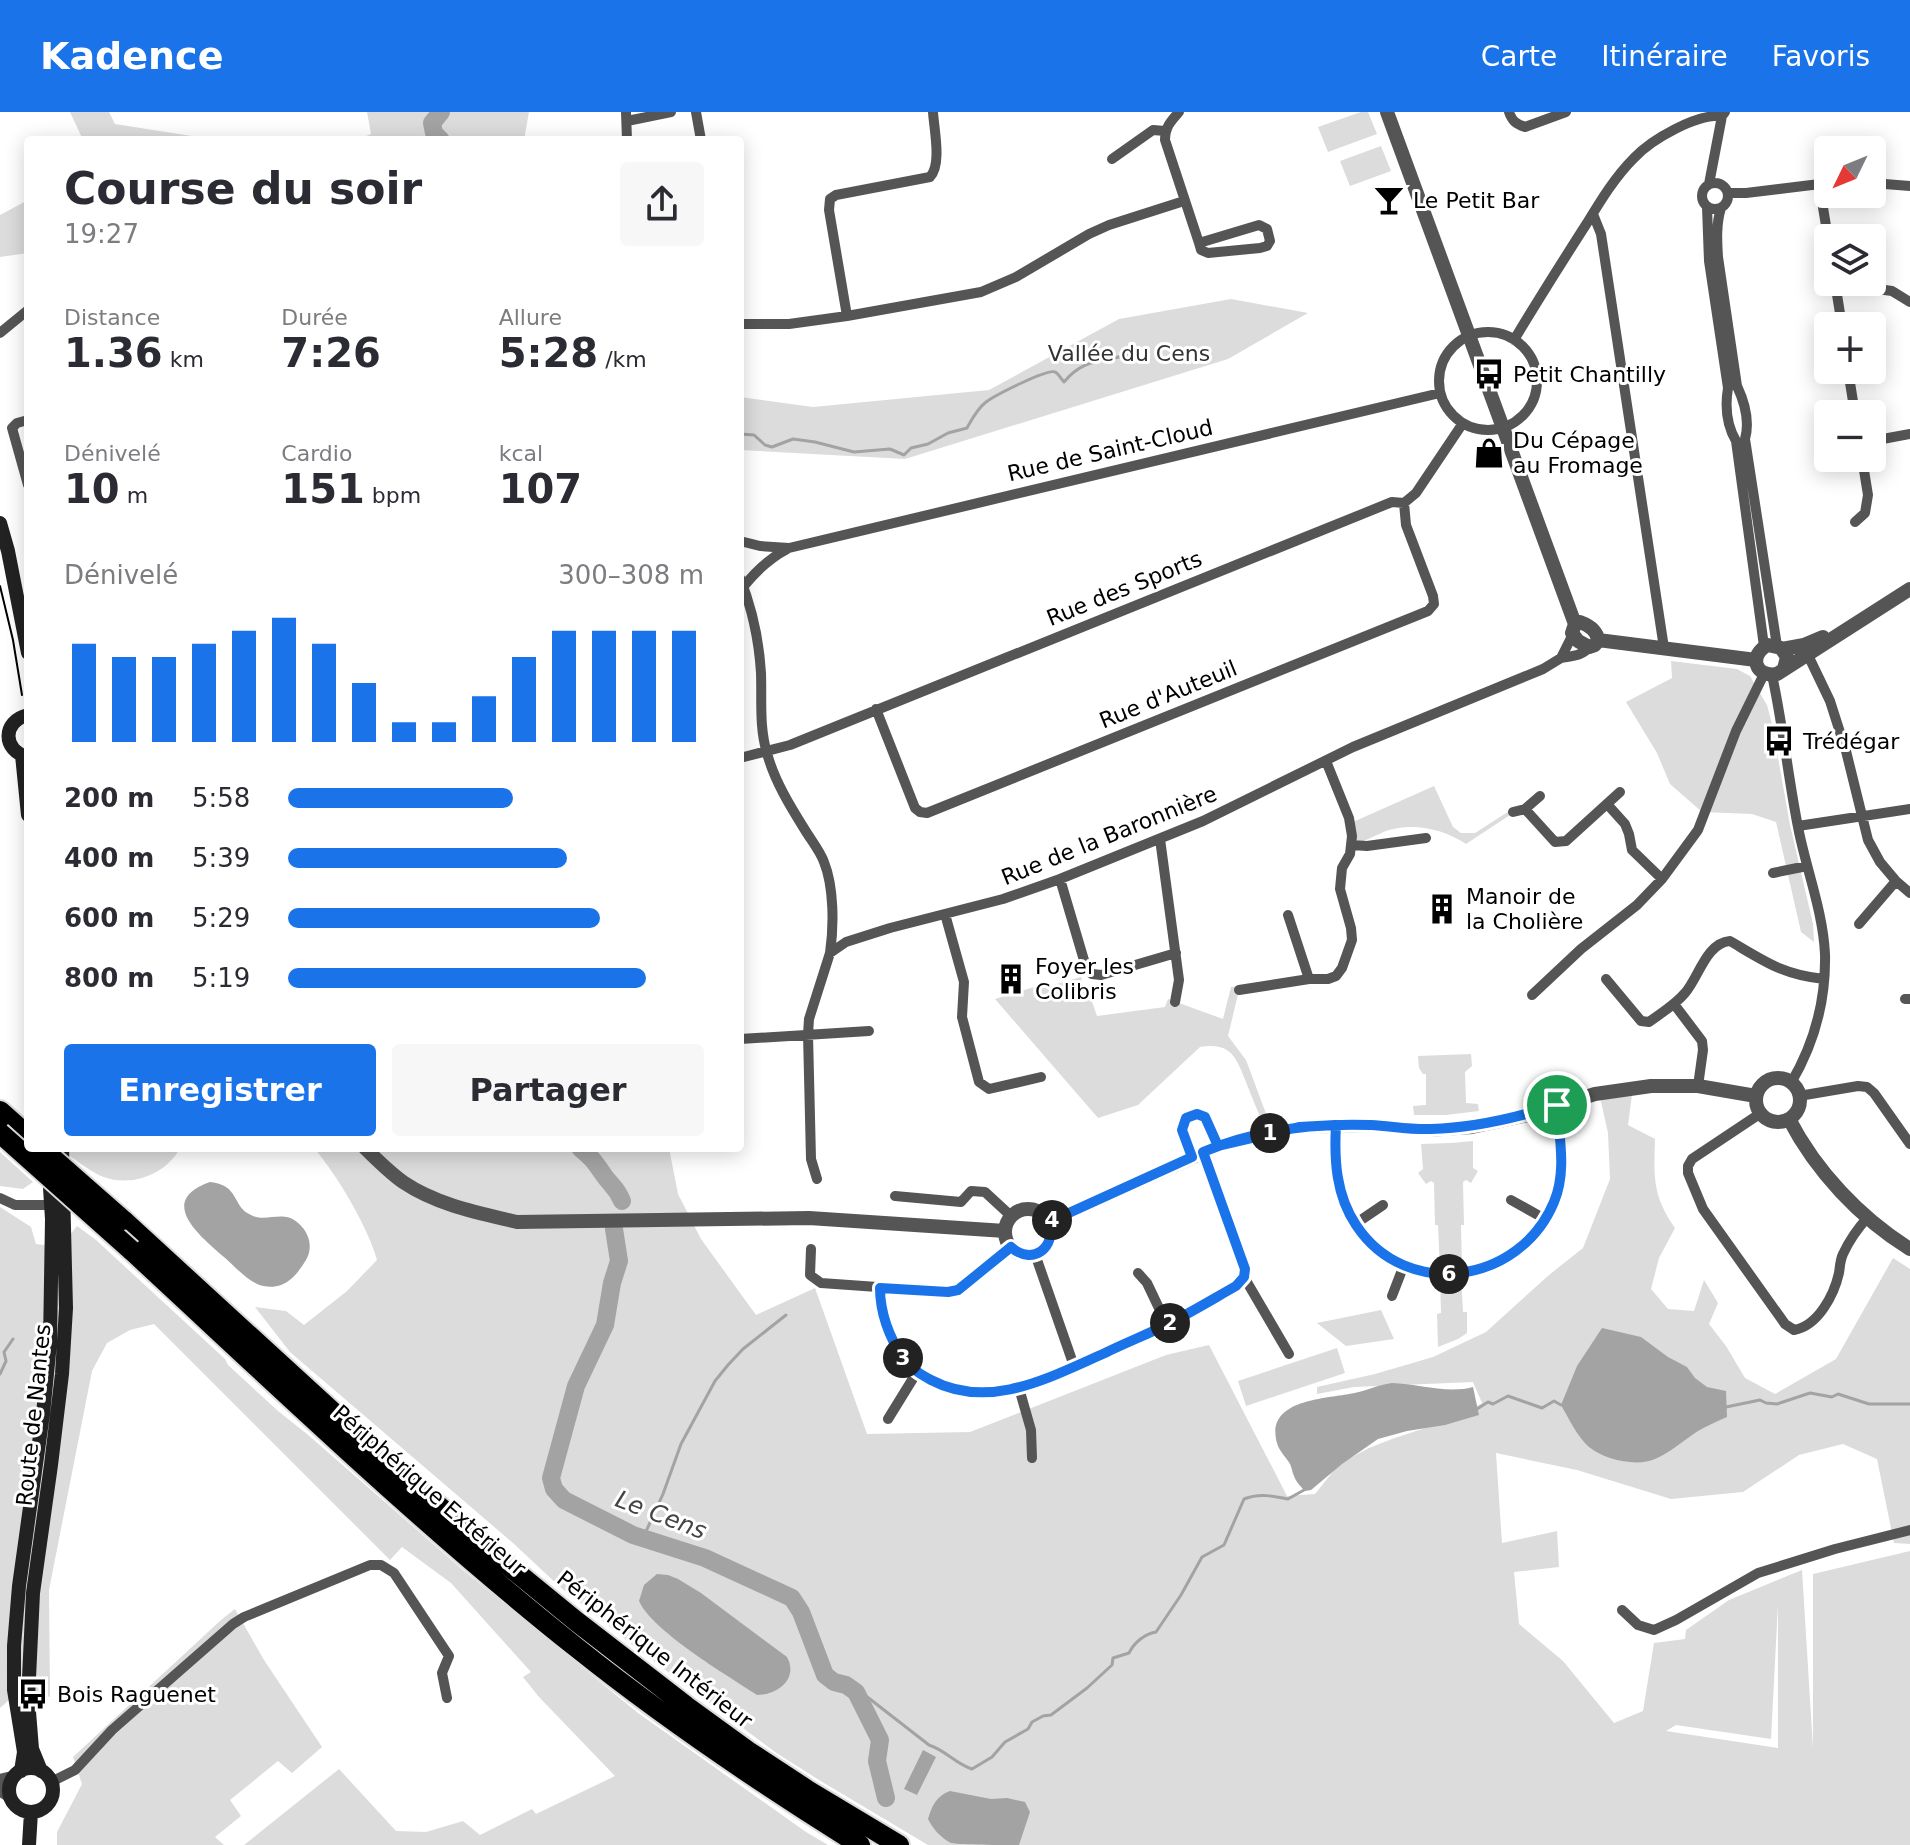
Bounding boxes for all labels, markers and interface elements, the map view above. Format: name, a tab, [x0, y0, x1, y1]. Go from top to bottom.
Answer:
text: Kadence	[40, 34, 223, 78]
text: Carte	[1481, 40, 1557, 73]
text: Itinéraire	[1601, 40, 1728, 73]
text: Favoris	[1772, 40, 1870, 73]
north arrow	[1814, 136, 1886, 208]
map controls	[1814, 136, 1886, 472]
button: share	[620, 162, 704, 246]
text: Course du soir	[64, 163, 422, 214]
bar icon: Le Petit Bar	[1372, 183, 1406, 217]
place label: Le Petit Bar	[1413, 188, 1540, 213]
text: 19:27	[64, 219, 139, 249]
button: layers	[1814, 224, 1886, 296]
text: Distance	[64, 305, 160, 330]
text: Durée	[281, 305, 348, 330]
text: Allure	[499, 305, 562, 330]
button: +	[1814, 312, 1886, 384]
text: 1.36	[64, 330, 163, 376]
text: 7:26	[281, 330, 381, 376]
text: 5:28	[499, 330, 598, 376]
park label: Vallée du Cens	[1048, 341, 1210, 366]
text: km	[163, 347, 204, 372]
text: /km	[598, 347, 647, 372]
bus stop icon: Petit Chantilly	[1472, 357, 1506, 391]
place label: Petit Chantilly	[1513, 362, 1666, 387]
button: −	[1814, 400, 1886, 472]
street label: Rue de Saint-Cloud	[1005, 415, 1215, 486]
place label: Du Cépage au Fromage	[1513, 428, 1643, 478]
shop icon: Du Cépage au Fromage	[1472, 436, 1506, 470]
text: Dénivelé	[64, 441, 161, 466]
text: Cardio	[281, 441, 352, 466]
text: kcal	[499, 441, 543, 466]
text: 10	[64, 466, 120, 512]
text: 151	[281, 466, 365, 512]
text: 107	[499, 466, 582, 512]
text: m	[120, 483, 148, 508]
text: bpm	[365, 483, 421, 508]
street label: Rue des Sports	[1043, 546, 1205, 631]
text: Dénivelé	[64, 560, 178, 590]
text: 300–308 m	[558, 560, 704, 590]
street label: Rue d'Auteuil	[1096, 656, 1241, 733]
bus stop icon: Trédégar	[1762, 724, 1796, 758]
place label: Trédégar	[1802, 729, 1900, 754]
street label: Rue de la Baronnière	[998, 781, 1221, 890]
text: 200 m	[64, 783, 154, 813]
text: 5:58	[192, 783, 250, 813]
text: 400 m	[64, 843, 154, 873]
text: 5:39	[192, 843, 250, 873]
place label: Manoir de la Cholière	[1466, 884, 1583, 934]
building icon: Manoir de la Cholière	[1425, 892, 1459, 926]
text: 600 m	[64, 903, 154, 933]
text: 5:29	[192, 903, 250, 933]
place label: Foyer les Colibris	[1035, 954, 1134, 1004]
building icon: Foyer les Colibris	[994, 962, 1028, 996]
text: 800 m	[64, 963, 154, 993]
text: 5:19	[192, 963, 250, 993]
button: Enregistrer	[64, 1044, 376, 1136]
button: Partager	[392, 1044, 704, 1136]
pin	[1523, 1071, 1591, 1139]
icon: arrive	[1535, 1083, 1579, 1127]
pin: 1	[1250, 1113, 1290, 1153]
text: 1	[1262, 1120, 1278, 1145]
pin: 4	[1032, 1200, 1072, 1240]
text: 4	[1044, 1207, 1060, 1232]
pin: 6	[1429, 1254, 1469, 1294]
text: 6	[1441, 1261, 1457, 1286]
pin: 2	[1150, 1303, 1190, 1343]
text: 2	[1162, 1310, 1178, 1335]
street label: Route de Nantes	[12, 1323, 55, 1507]
pin: 3	[883, 1338, 923, 1378]
text: 3	[895, 1345, 911, 1370]
street label: Périphérique Extérieur	[328, 1400, 532, 1581]
water label: Le Cens	[612, 1485, 710, 1545]
street label: Périphérique Intérieur	[552, 1566, 758, 1734]
bus stop icon: Bois Raguenet	[16, 1677, 50, 1711]
place label: Bois Raguenet	[57, 1682, 216, 1707]

